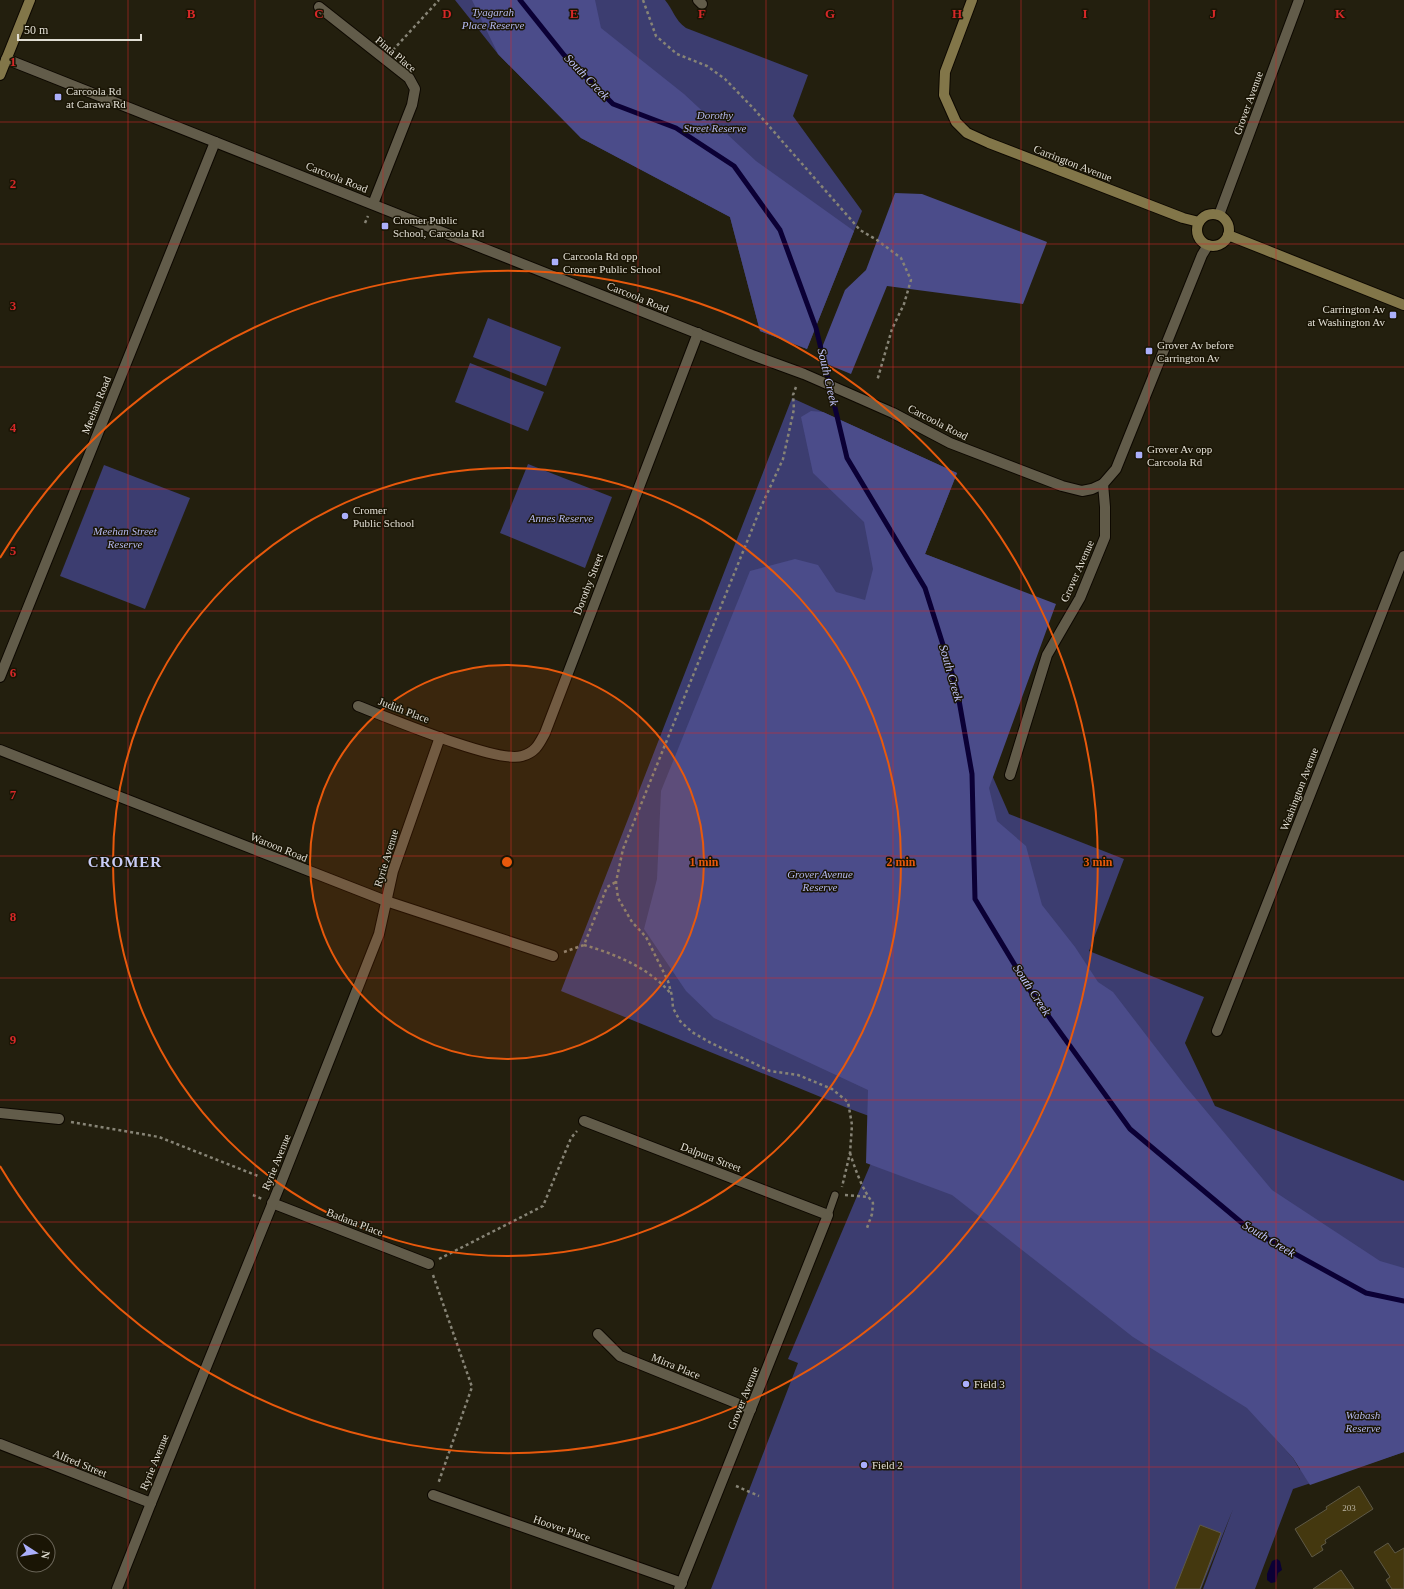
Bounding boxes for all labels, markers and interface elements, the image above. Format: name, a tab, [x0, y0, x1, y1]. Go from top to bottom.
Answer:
text: B	[187, 6, 196, 21]
text: C	[314, 6, 324, 21]
text: D	[442, 6, 452, 21]
park label: Tyagarah Place Reserve	[461, 6, 524, 31]
text: E	[570, 6, 578, 21]
text: F	[698, 6, 706, 21]
text: G	[825, 6, 835, 21]
text: H	[952, 6, 962, 21]
text: I	[1082, 6, 1088, 21]
text: J	[1210, 6, 1217, 21]
text: K	[1335, 6, 1346, 21]
scale bar	[18, 16, 141, 42]
text: 50 m	[24, 23, 49, 37]
street label: Pinta Place	[373, 34, 419, 74]
water label: South Creek	[562, 51, 613, 103]
text: 1	[10, 54, 16, 69]
street label: Grover Avenue	[1231, 70, 1265, 136]
place label: Carcoola Rd at Carawa Rd	[66, 85, 126, 110]
marker: Carcoola Rd at Carawa Rd	[53, 92, 63, 102]
park label: Dorothy Street Reserve	[684, 109, 747, 134]
street label: Carrington Avenue	[1032, 142, 1114, 184]
street label: Carcoola Road	[304, 159, 370, 195]
text: 2	[10, 176, 16, 191]
place label: Cromer Public School, Carcoola Rd	[393, 214, 485, 239]
marker: Cromer Public School, Carcoola Rd	[380, 221, 390, 231]
place label: Carcoola Rd opp Cromer Public School	[563, 250, 661, 275]
marker: Carcoola Rd opp Cromer Public School	[550, 257, 560, 267]
street label: Carcoola Road	[605, 279, 671, 315]
text: 3	[10, 298, 17, 313]
place label: Carrington Av at Washington Av	[1307, 303, 1385, 328]
marker: Carrington Av at Washington Av	[1388, 310, 1398, 320]
place label: Grover Av before Carrington Av	[1157, 339, 1234, 364]
marker: Grover Av before Carrington Av	[1144, 346, 1154, 356]
water label: South Creek	[815, 347, 842, 408]
street label: Meehan Road	[79, 374, 113, 436]
street label: Carcoola Road	[906, 402, 970, 442]
text: 4	[10, 420, 17, 435]
place label: Grover Av opp Carcoola Rd	[1147, 443, 1213, 468]
marker: Grover Av opp Carcoola Rd	[1134, 450, 1144, 460]
place label: Cromer Public School	[353, 504, 414, 529]
marker: Cromer Public School	[340, 511, 350, 521]
park label: Annes Reserve	[528, 512, 593, 524]
park label: Meehan Street Reserve	[92, 525, 158, 550]
street label: Grover Avenue	[1058, 538, 1096, 604]
text: 5	[10, 543, 17, 558]
street label: Dorothy Street	[571, 551, 605, 617]
water label: South Creek	[936, 643, 966, 704]
text: 6	[10, 665, 17, 680]
street label: Judith Place	[377, 695, 431, 725]
street label: Washington Avenue	[1278, 746, 1320, 832]
text: 7	[10, 787, 17, 802]
street label: Ryrie Avenue	[372, 828, 400, 888]
street label: Waroon Road	[249, 830, 310, 864]
district label: CROMER	[88, 854, 162, 870]
centre of rings	[500, 855, 514, 869]
text: 1 min	[689, 855, 719, 869]
text: 2 min	[886, 855, 916, 869]
text: 3 min	[1083, 855, 1113, 869]
park label: Grover Avenue Reserve	[787, 868, 853, 893]
text: 8	[10, 909, 17, 924]
water label: South Creek	[1010, 962, 1054, 1019]
text: 9	[10, 1032, 17, 1047]
street label: Ryrie Avenue	[259, 1132, 293, 1192]
street label: Dalpura Street	[679, 1140, 743, 1174]
street label: Badana Place	[325, 1206, 385, 1238]
water label: South Creek	[1240, 1218, 1298, 1260]
street label: Mirra Place	[650, 1351, 702, 1381]
street label: Grover Avenue	[725, 1365, 761, 1431]
place label: Field 3	[974, 1378, 1005, 1390]
marker: Field 3	[961, 1379, 971, 1389]
park label: Wabash Reserve	[1345, 1409, 1381, 1434]
street label: Ryrie Avenue	[137, 1432, 171, 1492]
street label: Alfred Street	[51, 1447, 109, 1479]
place label: Field 2	[872, 1459, 903, 1471]
marker: Field 2	[859, 1460, 869, 1470]
house number: 203	[1342, 1503, 1356, 1513]
street label: Hoover Place	[532, 1513, 592, 1543]
north arrow	[16, 1533, 56, 1573]
text: N	[39, 1550, 52, 1560]

